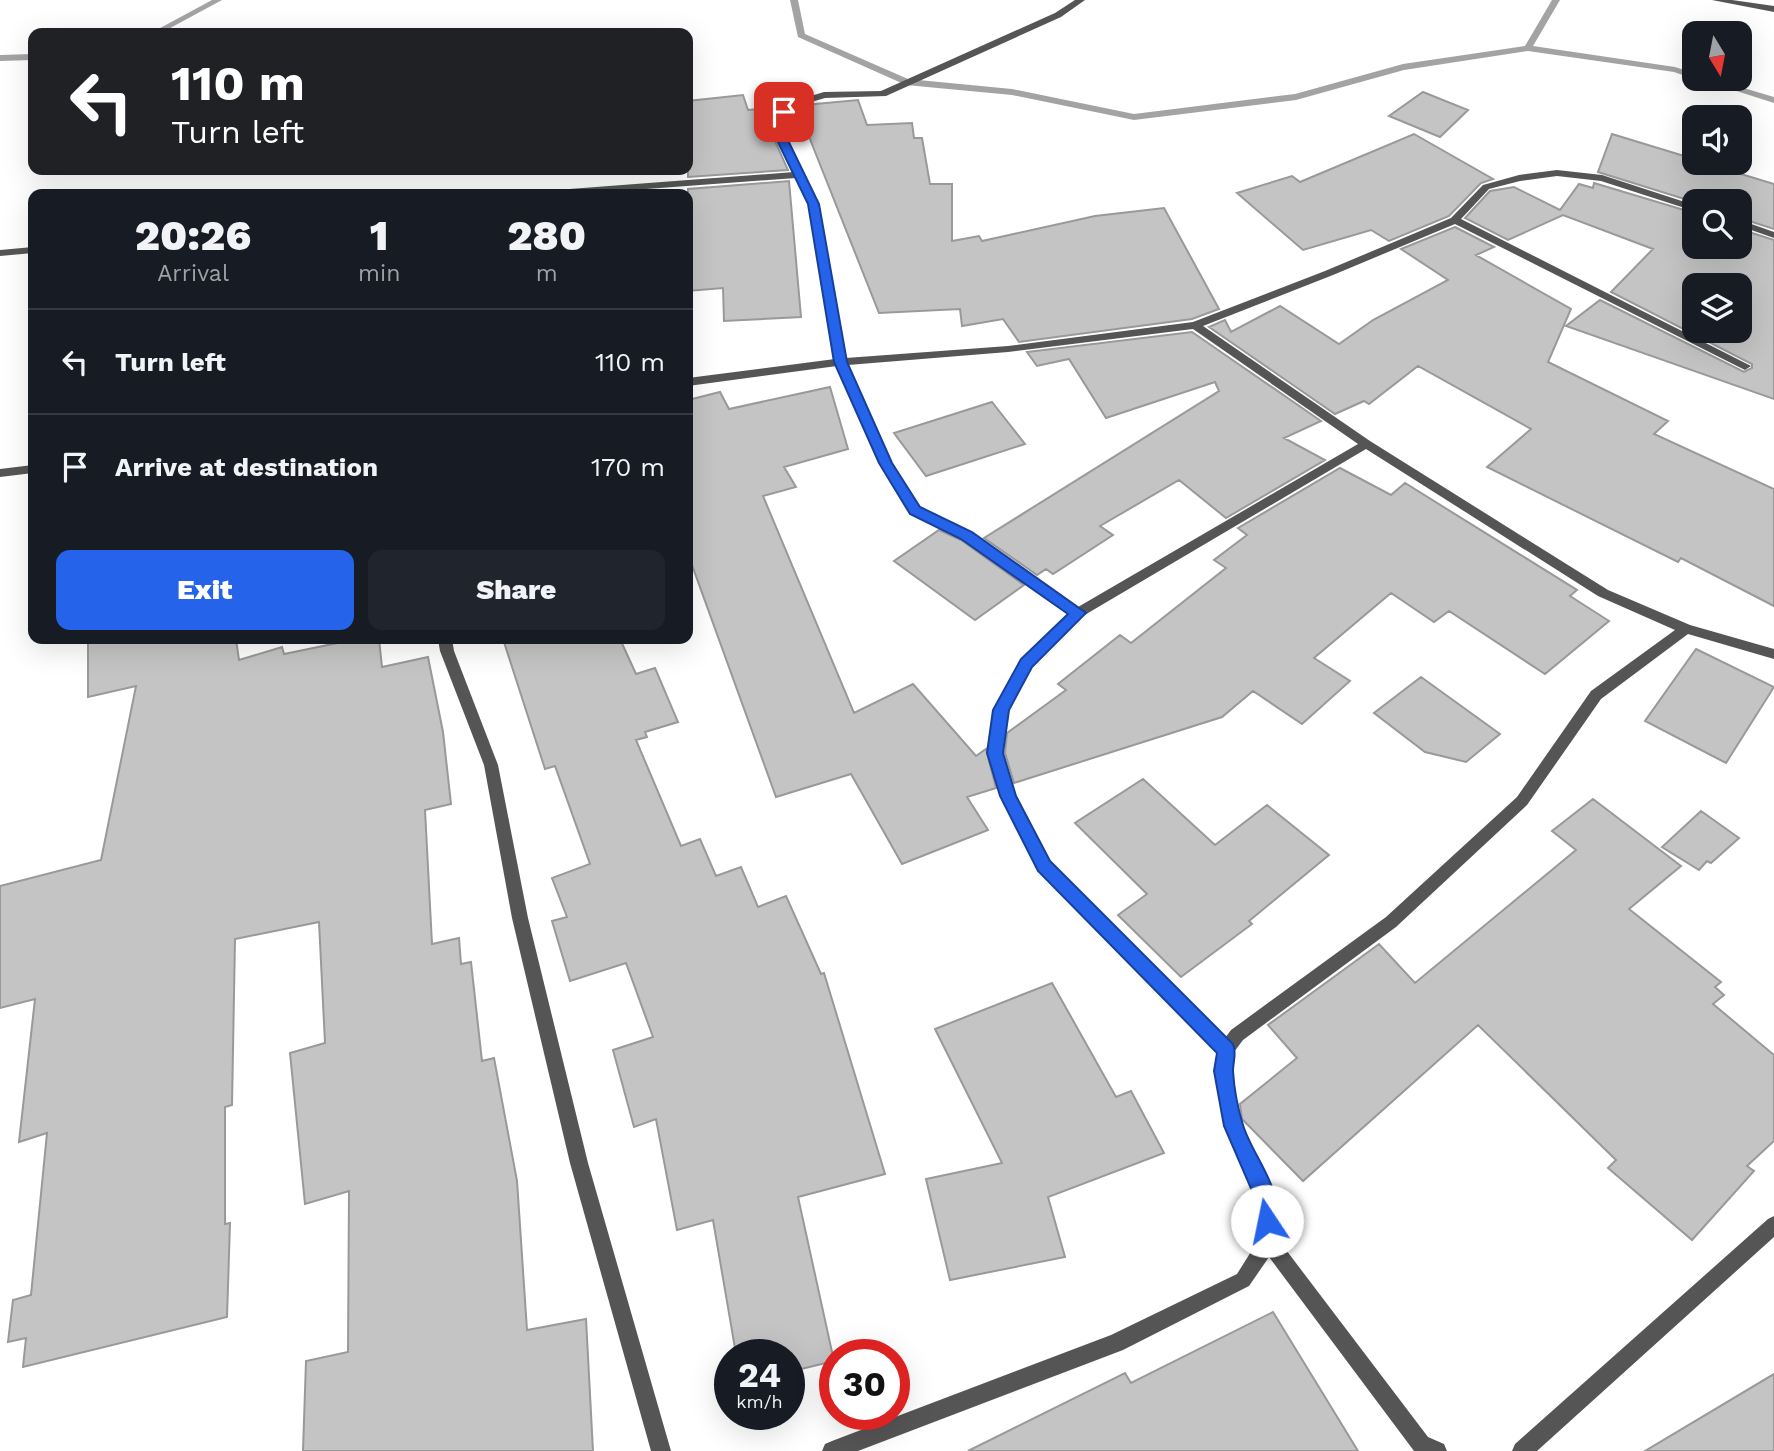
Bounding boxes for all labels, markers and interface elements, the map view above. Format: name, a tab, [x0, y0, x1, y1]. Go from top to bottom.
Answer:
north arrow	[1682, 21, 1752, 91]
map controls	[1682, 21, 1752, 343]
text: 110 m	[171, 54, 305, 112]
icon: left	[56, 56, 147, 147]
pin	[754, 82, 814, 142]
icon: arrive	[765, 93, 803, 131]
button: sound	[1682, 105, 1752, 175]
text: Turn left	[171, 113, 304, 151]
button: search	[1682, 189, 1752, 259]
text: 20:26	[135, 211, 251, 260]
text: 1	[370, 211, 389, 260]
text: 280	[507, 211, 586, 260]
text: Arrival	[157, 260, 229, 287]
text: min	[358, 260, 400, 287]
text: m	[536, 260, 558, 287]
button: layers	[1682, 273, 1752, 343]
icon: left	[56, 343, 94, 381]
text: Turn left	[115, 347, 226, 377]
text: 110 m	[595, 347, 665, 377]
icon: arrive	[56, 448, 94, 486]
text: Arrive at destination	[115, 452, 378, 482]
text: 170 m	[591, 452, 665, 482]
button: Exit	[56, 550, 354, 630]
button: Share	[368, 550, 665, 630]
position arrow	[1230, 1184, 1304, 1258]
speed limit sign: 30	[819, 1339, 910, 1430]
text: 24	[738, 1354, 781, 1396]
text: km/h	[736, 1391, 783, 1412]

